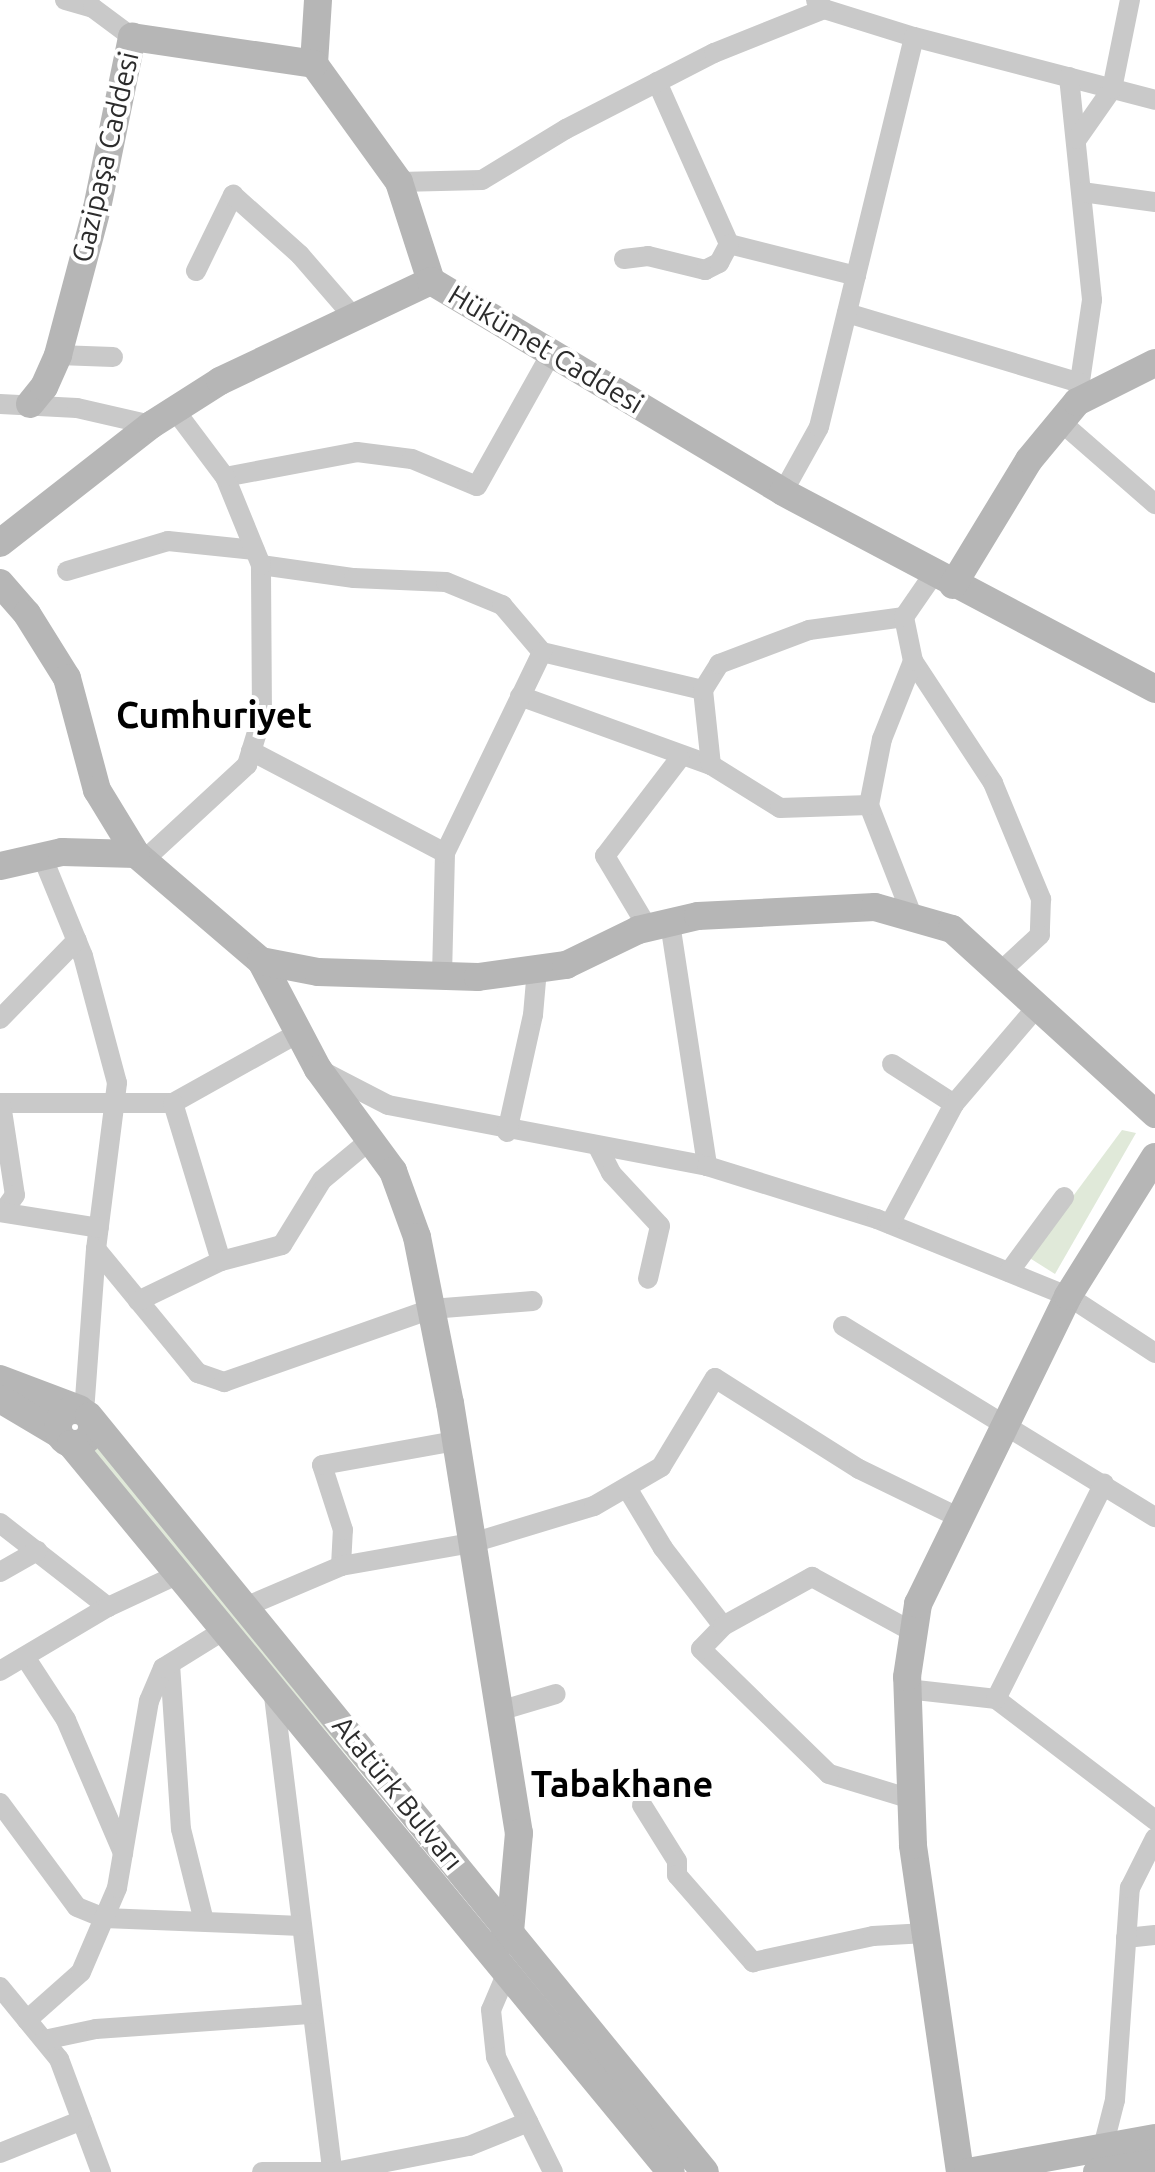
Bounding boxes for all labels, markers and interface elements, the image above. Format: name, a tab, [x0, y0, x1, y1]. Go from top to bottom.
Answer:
street label: Gazipaşa Caddesi	[64, 48, 146, 266]
street label: Hükümet Caddesi	[442, 278, 650, 420]
district label: Cumhuriyet	[116, 693, 312, 737]
street label: Atatürk Bulvarı	[326, 1709, 470, 1877]
district label: Tabakhane	[531, 1762, 713, 1806]

